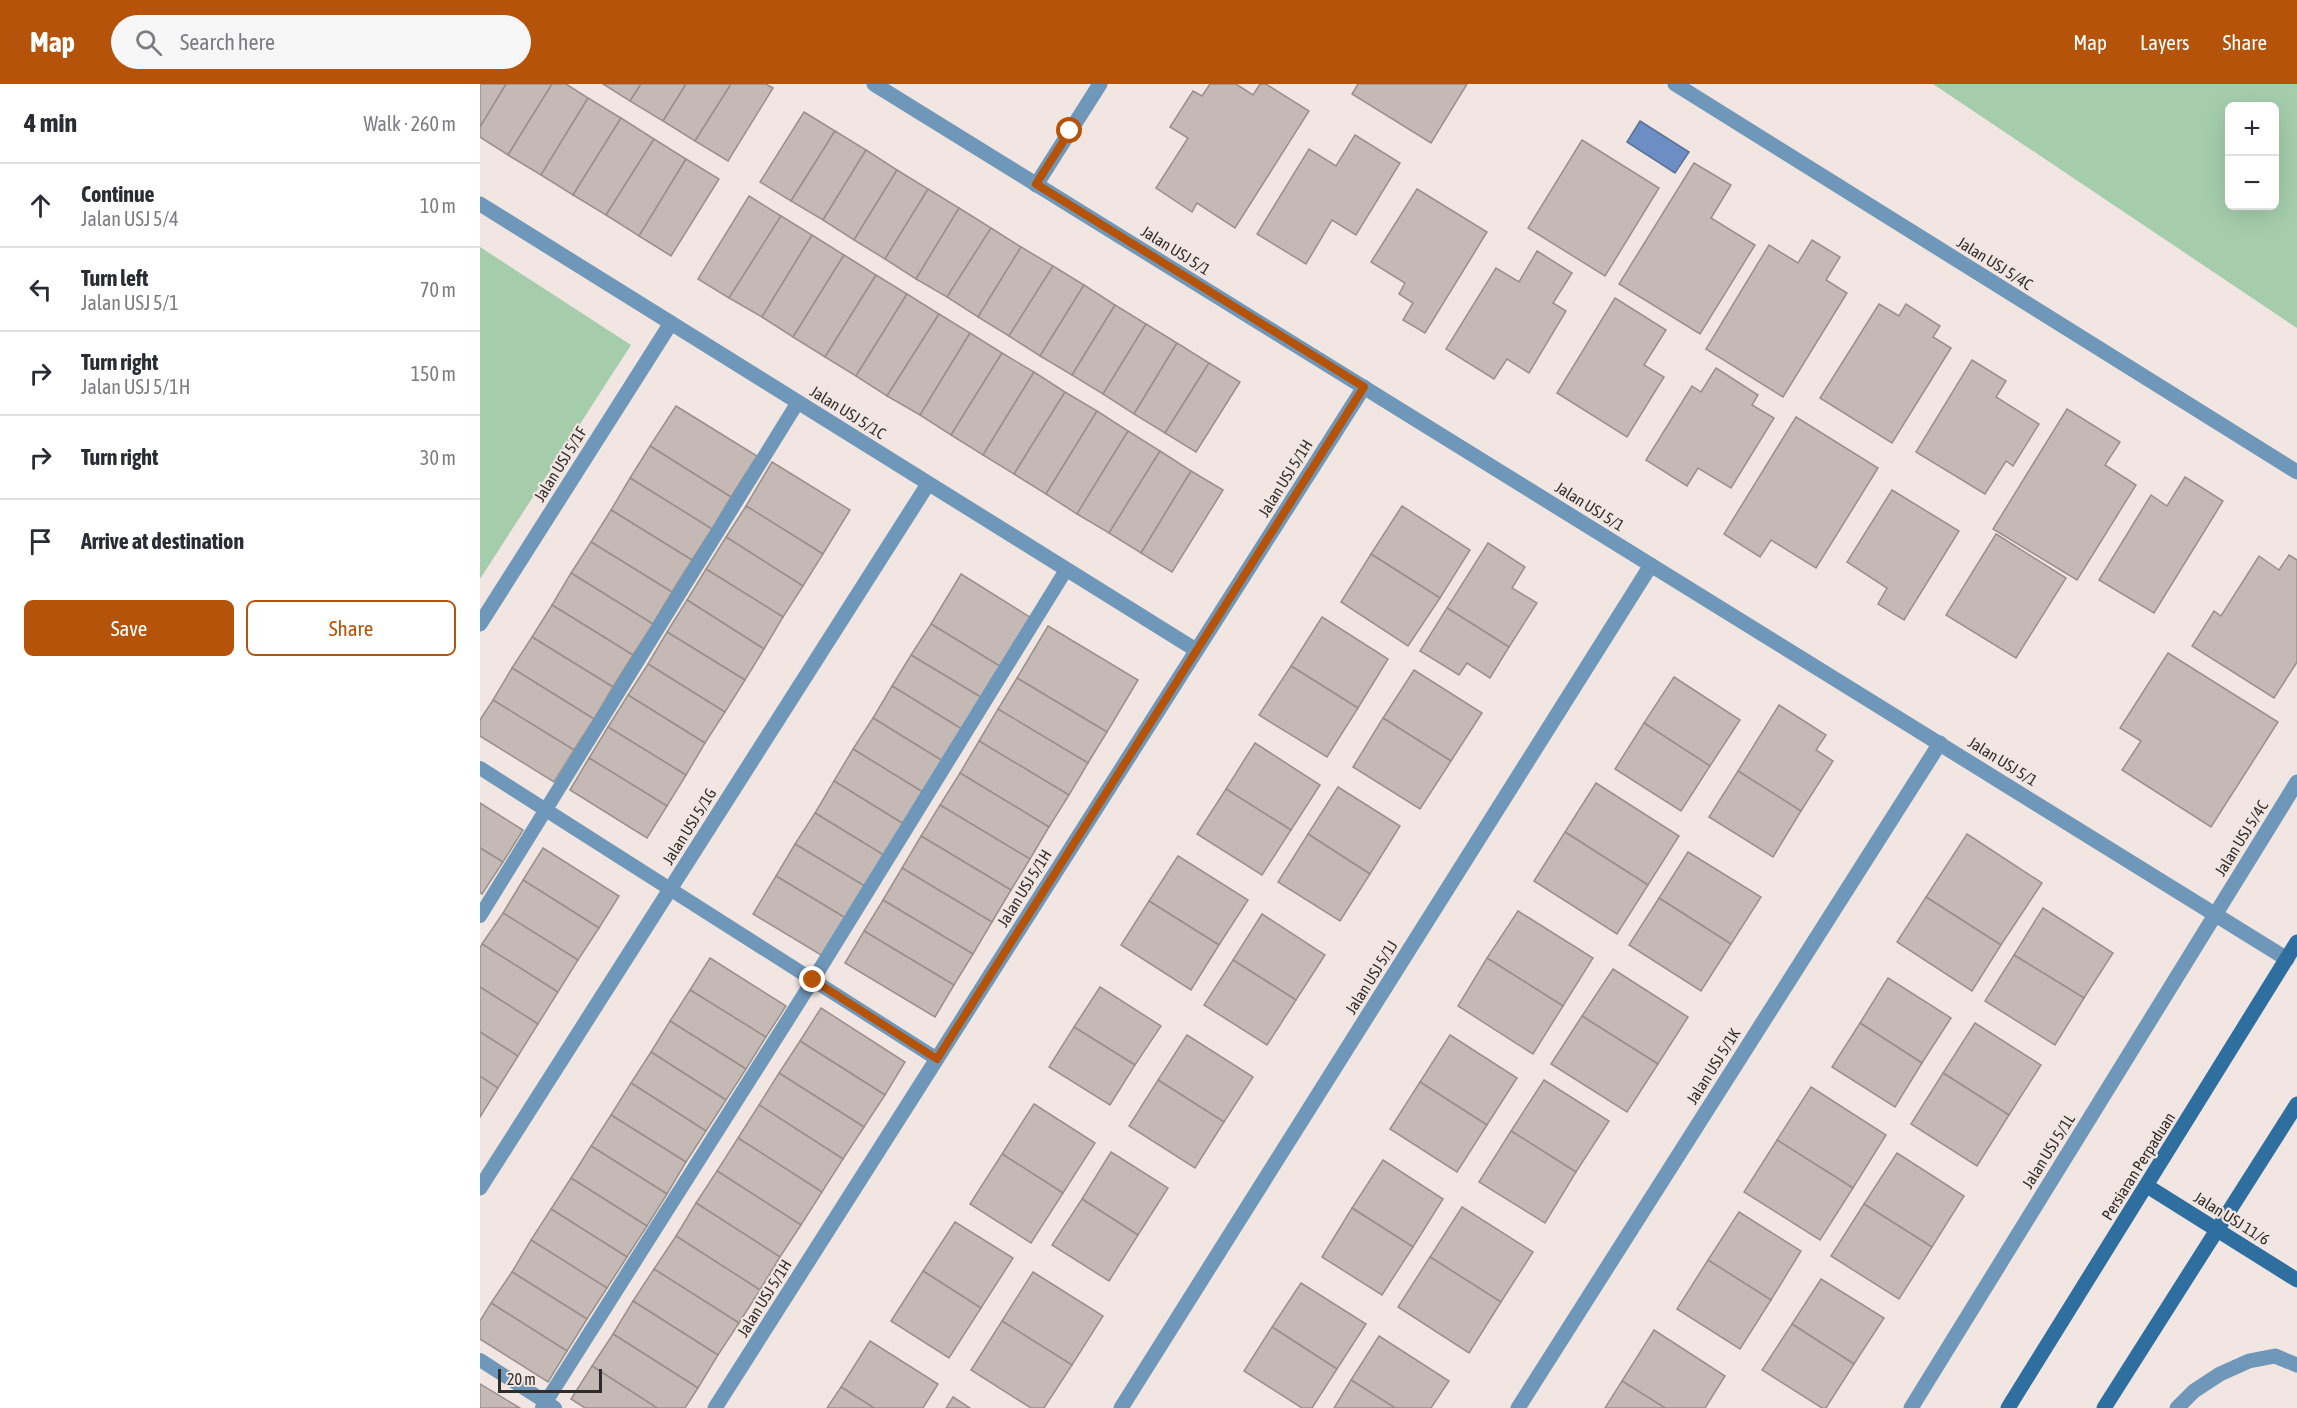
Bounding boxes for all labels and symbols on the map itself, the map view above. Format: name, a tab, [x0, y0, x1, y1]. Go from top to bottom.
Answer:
route start	[1056, 117, 1082, 143]
street label: Jalan USJ 5/1	[1138, 222, 1214, 278]
street label: Jalan USJ 5/4C	[1954, 233, 2036, 293]
street label: Jalan USJ 5/1C	[807, 382, 889, 442]
street label: Jalan USJ 5/1F	[530, 423, 590, 505]
street label: Jalan USJ 5/1H	[1254, 436, 1316, 520]
street label: Jalan USJ 5/1	[1552, 478, 1628, 534]
street label: Jalan USJ 5/1	[1965, 733, 2041, 789]
street label: Jalan USJ 5/1G	[658, 785, 720, 867]
street label: Jalan USJ 5/4C	[2211, 797, 2271, 879]
street label: Jalan USJ 5/1H	[993, 846, 1055, 930]
street label: Jalan USJ 5/1J	[1341, 937, 1401, 1017]
route end	[799, 966, 825, 992]
street label: Jalan USJ 5/1K	[1683, 1025, 1743, 1107]
street label: Persiaran Perpaduan	[2098, 1109, 2179, 1224]
street label: Jalan USJ 5/1L	[2018, 1110, 2078, 1192]
street label: Jalan USJ 11/6	[2191, 1188, 2273, 1248]
street label: Jalan USJ 5/1H	[733, 1256, 795, 1340]
scale bar	[498, 1366, 602, 1394]

